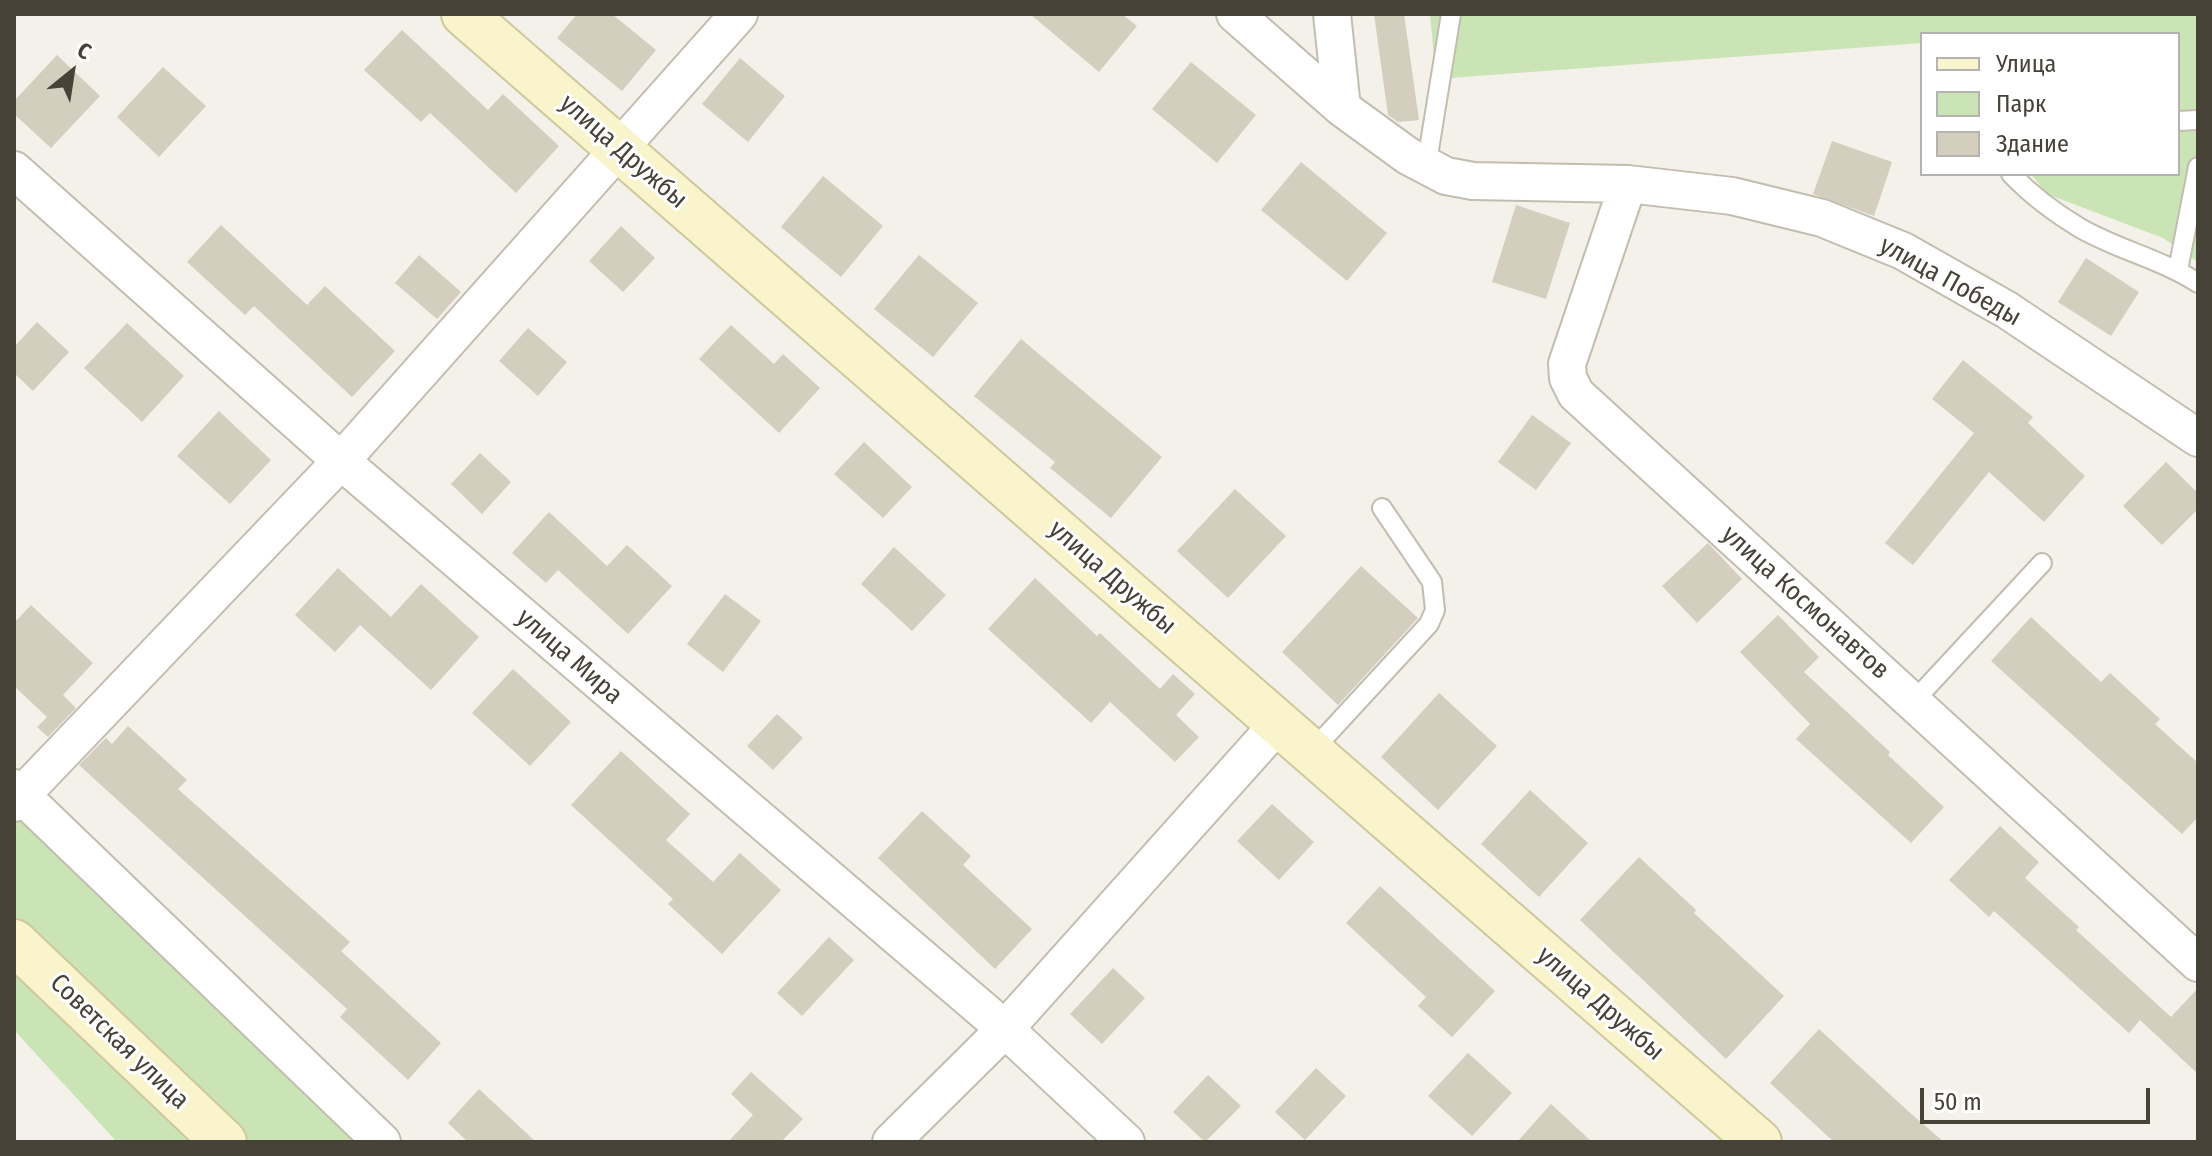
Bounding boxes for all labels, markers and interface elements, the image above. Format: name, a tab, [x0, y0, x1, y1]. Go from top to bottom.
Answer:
north arrow	[32, 32, 112, 112]
legend	[1920, 32, 2180, 176]
text: С	[73, 36, 96, 65]
text: Улица	[1996, 50, 2056, 78]
street label: улица Дружбы	[553, 88, 693, 216]
text: Парк	[1996, 90, 2046, 118]
text: Здание	[1996, 130, 2069, 158]
street label: улица Победы	[1874, 230, 2026, 334]
street label: улица Дружбы	[1042, 514, 1182, 642]
street label: улица Космонавтов	[1715, 520, 1895, 686]
street label: улица Мира	[510, 603, 628, 711]
street label: улица Дружбы	[1530, 940, 1670, 1068]
street label: Советская улица	[43, 968, 195, 1116]
scale bar	[1924, 1072, 2154, 1122]
text: 50 m	[1934, 1088, 1982, 1116]

